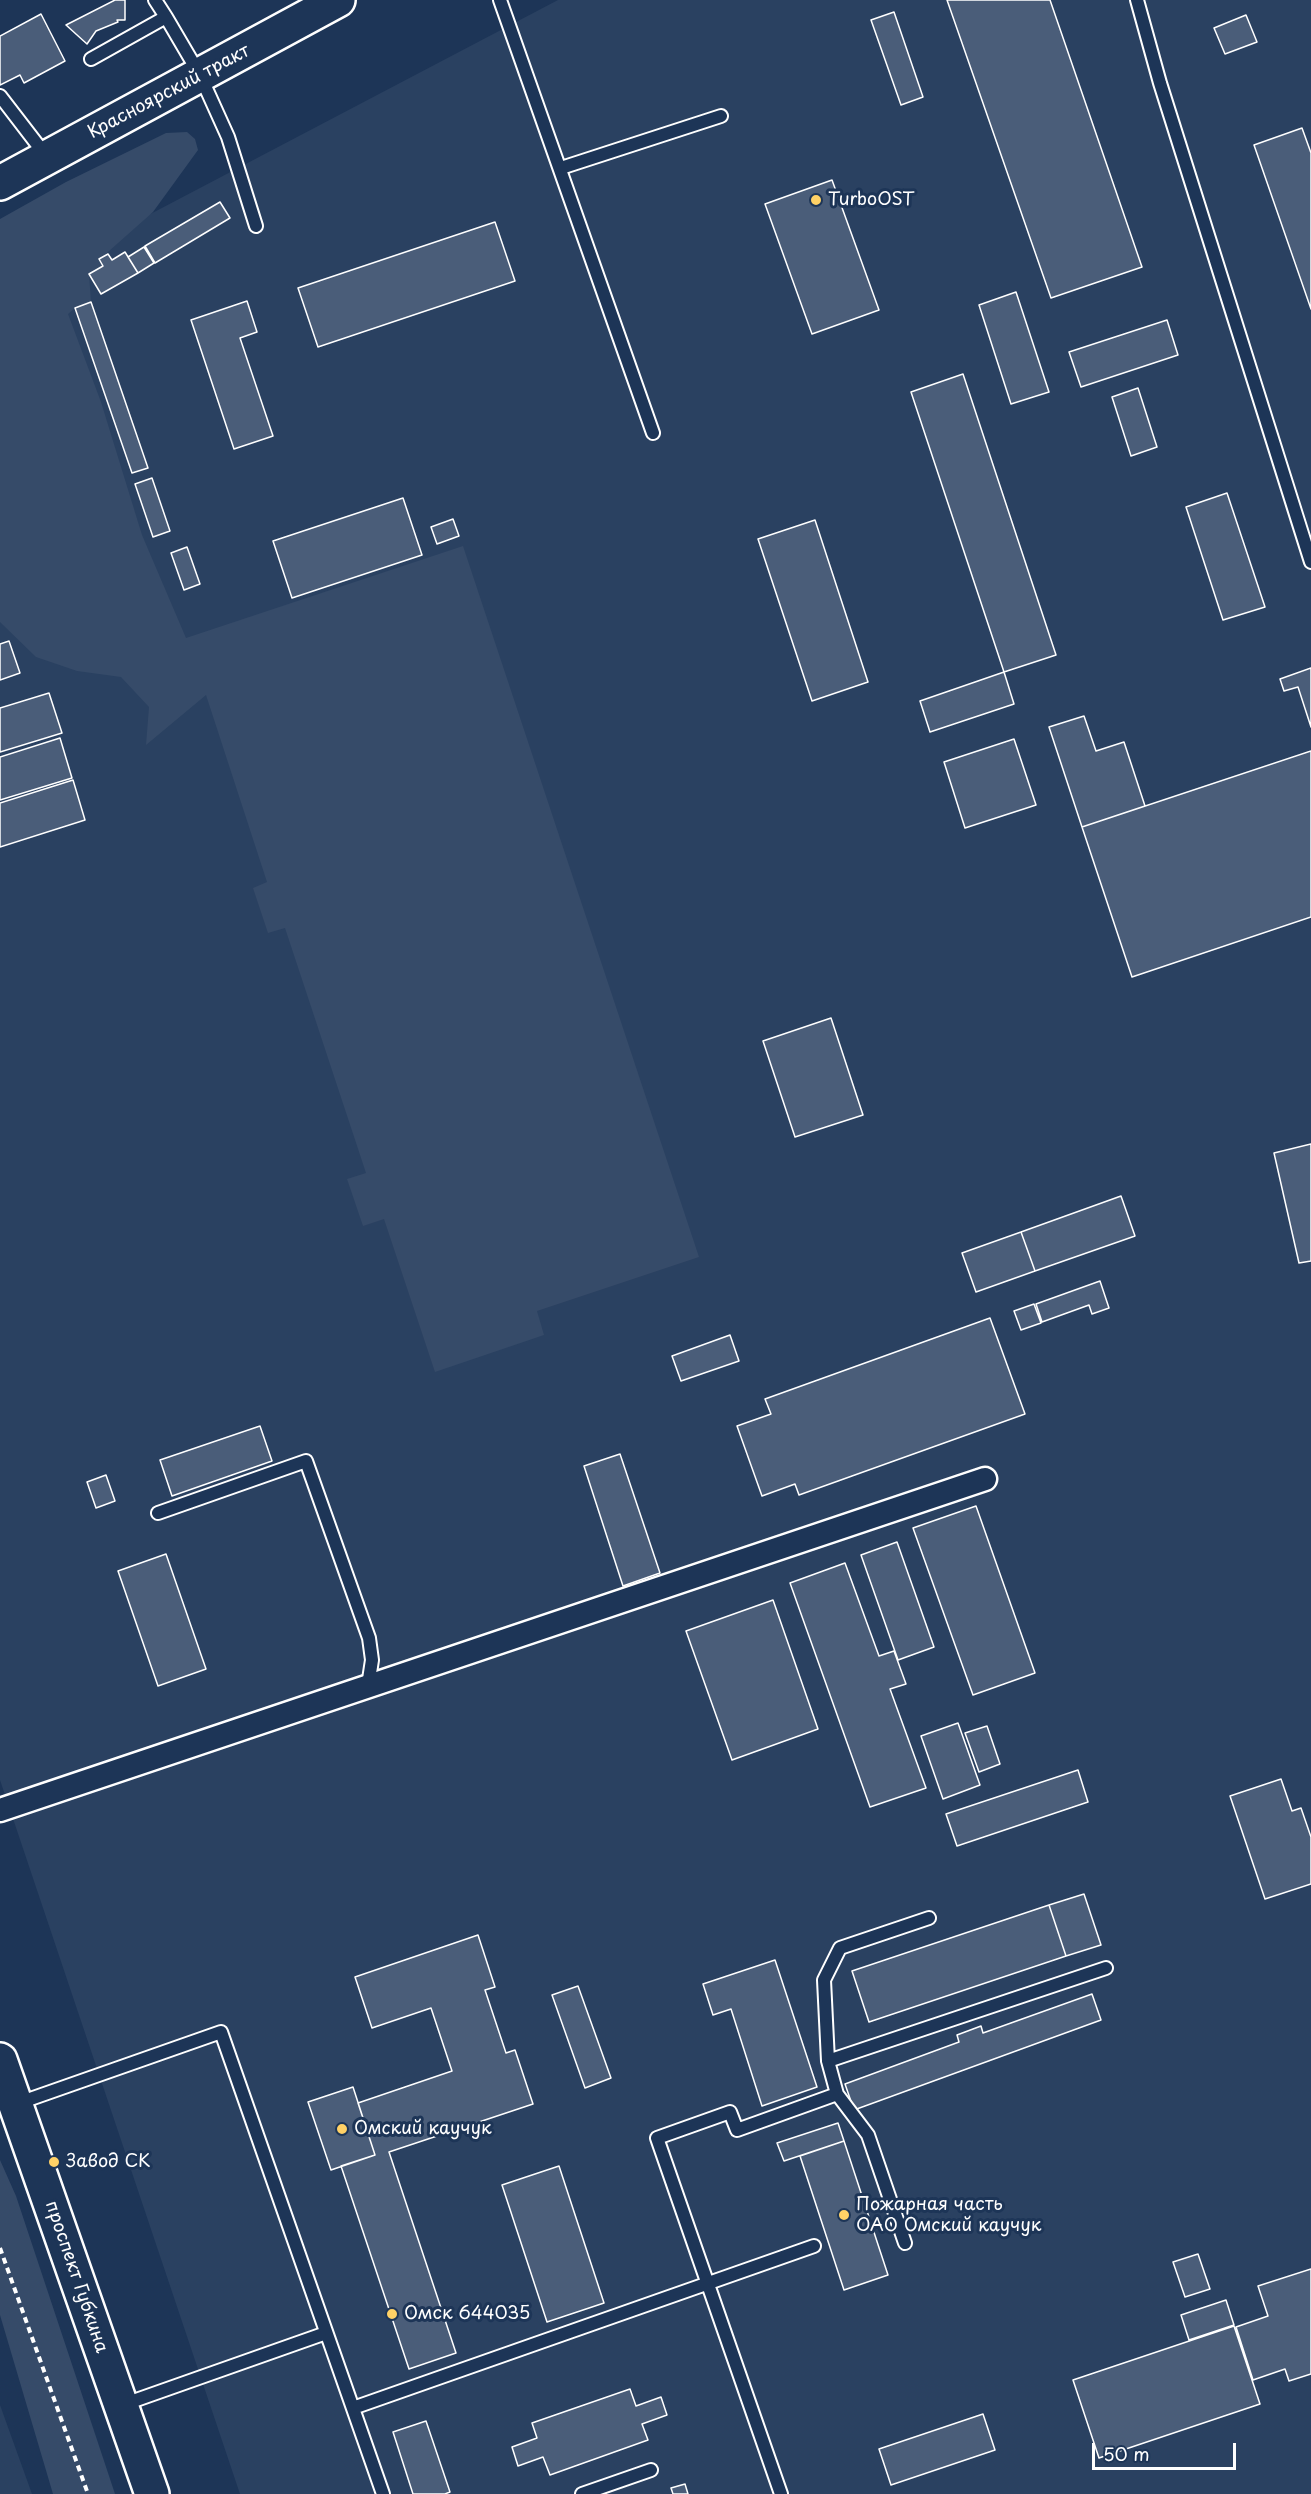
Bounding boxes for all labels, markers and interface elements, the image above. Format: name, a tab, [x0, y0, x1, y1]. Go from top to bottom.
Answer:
street label: Красноярский тракт	[84, 40, 254, 144]
place label: TurboOST	[828, 189, 915, 211]
marker: TurboOST	[809, 193, 823, 207]
place label: Омский каучук	[354, 2118, 492, 2140]
marker: Омский каучук	[335, 2122, 349, 2136]
place label: Завод СК	[66, 2151, 151, 2173]
marker: Завод СК	[47, 2155, 61, 2169]
place label: Пожарная часть ОАО Омский каучук	[856, 2194, 1041, 2236]
street label: проспект Губкина	[40, 2198, 112, 2356]
marker: Пожарная часть ОАО Омский каучук	[837, 2208, 851, 2222]
place label: Омск 644035	[404, 2303, 530, 2325]
marker: Омск 644035	[385, 2307, 399, 2321]
scale bar	[1095, 2431, 1239, 2469]
text: 50 m	[1103, 2440, 1150, 2467]

